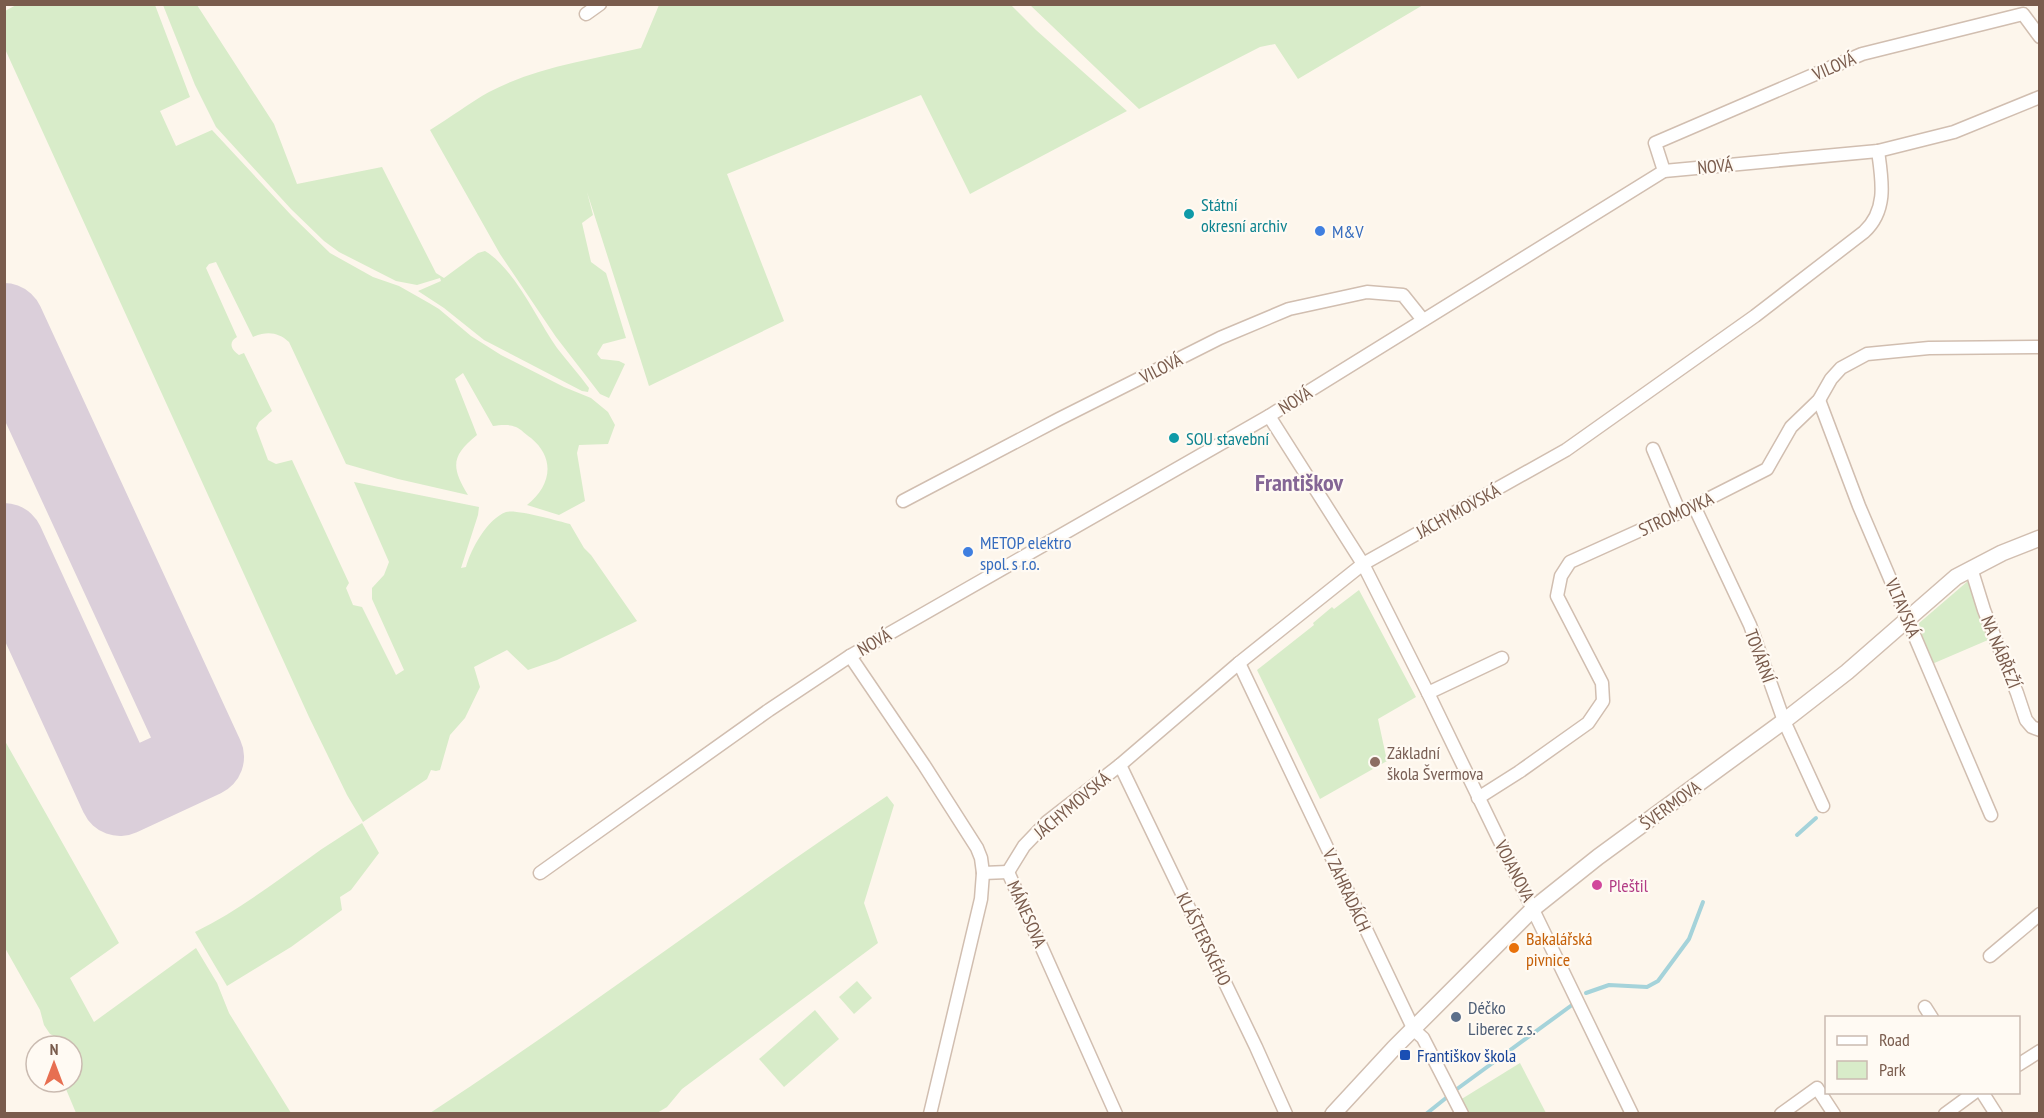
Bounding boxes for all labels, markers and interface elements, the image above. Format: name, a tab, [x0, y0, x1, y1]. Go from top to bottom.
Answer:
street label: VILOVÁ	[1808, 47, 1859, 86]
street label: NOVÁ	[1696, 153, 1734, 179]
place label: Státní okresní archiv	[1201, 193, 1287, 237]
marker: Státní okresní archiv	[1182, 207, 1196, 221]
place label: M&V	[1332, 220, 1364, 243]
marker: M&V	[1313, 224, 1327, 238]
street label: VILOVÁ	[1135, 347, 1187, 389]
street label: NOVÁ	[1274, 381, 1316, 419]
place label: SOU stavební	[1186, 427, 1269, 450]
marker: SOU stavební	[1167, 431, 1181, 445]
district label: Františkov	[1255, 467, 1344, 498]
street label: JÁCHYMOVSKÁ	[1411, 478, 1504, 544]
street label: STROMOVKA	[1635, 486, 1718, 541]
place label: METOP elektro spol. s r.o.	[980, 531, 1072, 575]
marker: METOP elektro spol. s r.o.	[961, 545, 975, 559]
street label: VLTAVSKÁ	[1880, 574, 1926, 641]
street label: NA NÁBŘEŽÍ	[1976, 612, 2026, 693]
street label: NOVÁ	[853, 623, 895, 661]
street label: TOVÁRNÍ	[1740, 626, 1781, 687]
place label: Základní škola Švermova	[1387, 741, 1483, 785]
marker: Základní škola Švermova	[1368, 755, 1382, 769]
street label: JÁCHYMOVSKÁ	[1028, 766, 1115, 844]
street label: ŠVERMOVA	[1635, 775, 1705, 835]
street label: VOJANOVA	[1489, 836, 1540, 906]
street label: V ZAHRADÁCH	[1317, 844, 1376, 935]
place label: Pleštil	[1609, 874, 1649, 897]
street label: MÁNESOVA	[1002, 877, 1052, 951]
marker: Pleštil	[1590, 878, 1604, 892]
street label: KLÁŠTERSKÉHO	[1172, 889, 1237, 989]
place label: Bakalářská pivnice	[1526, 927, 1592, 971]
marker: Bakalářská pivnice	[1507, 941, 1521, 955]
place label: Déčko Liberec z.s.	[1468, 996, 1536, 1040]
marker: Déčko Liberec z.s.	[1449, 1010, 1463, 1024]
legend	[1825, 1016, 2020, 1094]
text: Road	[1879, 1028, 1910, 1051]
north arrow	[24, 1034, 84, 1094]
text: N	[50, 1039, 58, 1059]
place label: Františkov škola	[1417, 1044, 1516, 1067]
marker: Františkov škola	[1398, 1048, 1412, 1062]
text: Park	[1879, 1058, 1906, 1081]

